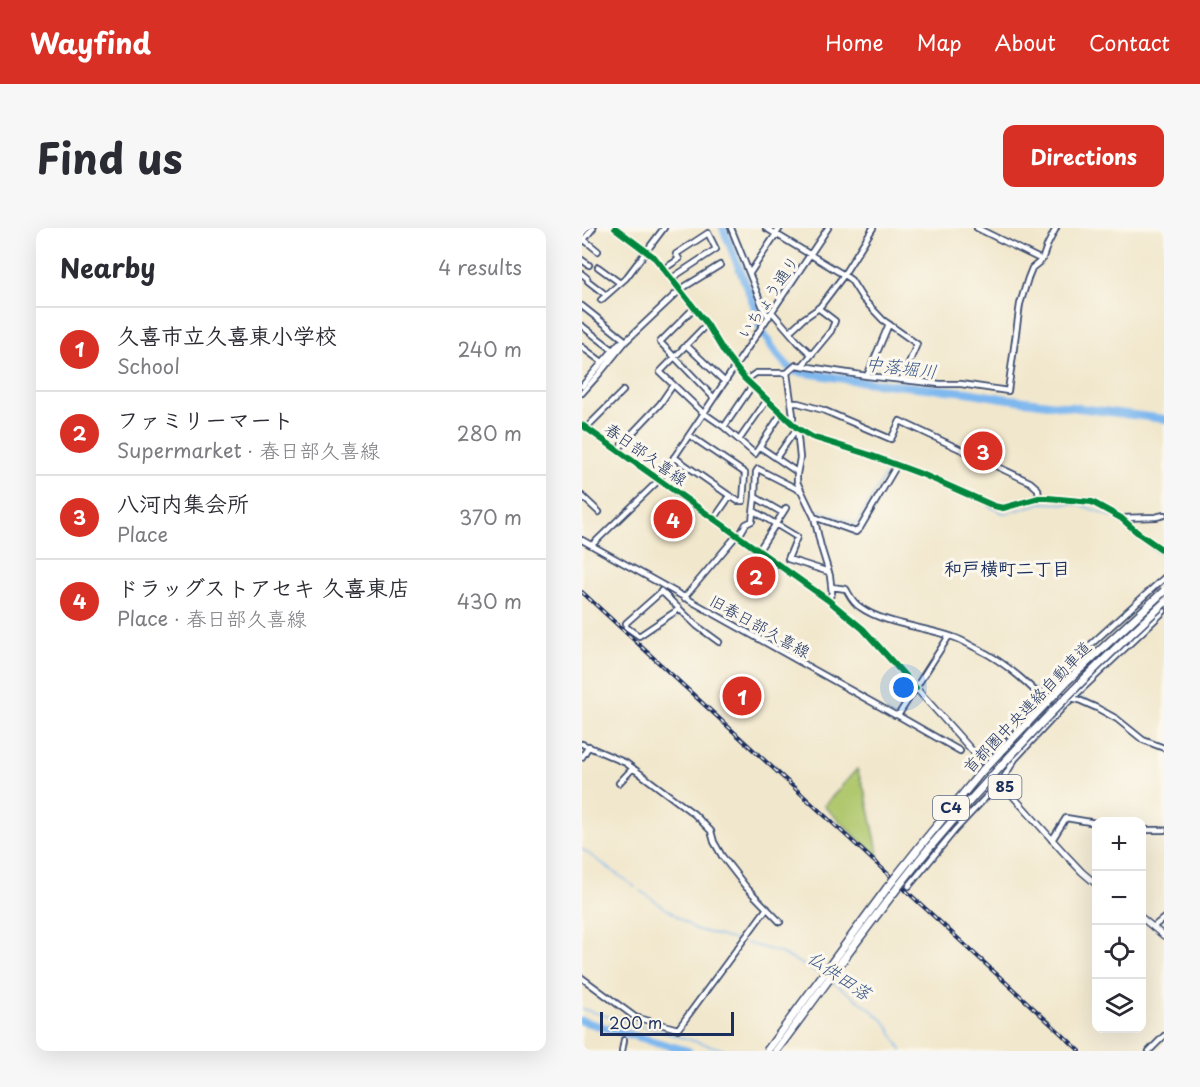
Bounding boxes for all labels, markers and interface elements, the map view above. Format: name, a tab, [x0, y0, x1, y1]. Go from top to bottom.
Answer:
text: Wayfind	[30, 21, 151, 64]
text: Home	[825, 26, 884, 58]
text: Map	[917, 26, 962, 58]
text: About	[995, 26, 1056, 58]
text: Contact	[1089, 26, 1170, 58]
text: Find us	[36, 125, 183, 188]
button: Directions	[1003, 125, 1164, 187]
text: Nearby	[60, 248, 155, 287]
street label: いちょう通り	[730, 250, 804, 343]
text: 4 results	[438, 252, 522, 282]
text: 久喜市立久喜東小学校	[117, 318, 337, 351]
text: 1	[75, 334, 84, 364]
text: 240 m	[457, 334, 522, 364]
water label: 中落堀川	[864, 349, 939, 384]
text: School	[117, 351, 180, 381]
text: ファミリーマート	[117, 402, 294, 435]
street label: 春日部久喜線	[600, 416, 693, 491]
text: 2	[72, 418, 87, 448]
text: 280 m	[457, 418, 522, 448]
pin: 3	[964, 428, 1002, 474]
text: Supermarket · 春日部久喜線	[117, 435, 380, 465]
text: 八河内集会所	[117, 486, 249, 519]
pin: 4	[654, 496, 692, 542]
text: 3	[73, 502, 86, 532]
text: 370 m	[459, 502, 522, 532]
text: Place	[117, 519, 168, 549]
pin: 2	[736, 554, 776, 598]
district label: 和戸横町二丁目	[944, 554, 1070, 581]
text: ドラッグストアセキ 久喜東店	[117, 570, 410, 603]
text: 4	[73, 586, 86, 616]
text: 430 m	[457, 586, 522, 616]
street label: 旧春日部久喜線	[706, 587, 815, 663]
text: Place · 春日部久喜線	[117, 603, 307, 633]
street label: 首都圏中央連絡自動車道	[957, 635, 1096, 778]
your location	[889, 673, 918, 702]
pin: 1	[722, 674, 762, 718]
road number: 85	[988, 775, 1022, 799]
road number: C4	[933, 796, 969, 820]
map controls	[1092, 817, 1146, 1033]
button: +	[1092, 817, 1146, 871]
button: −	[1092, 871, 1146, 925]
button: locate	[1092, 925, 1146, 979]
water label: 仏供田落	[802, 943, 879, 1007]
button: layers	[1092, 979, 1146, 1033]
scale bar	[600, 1009, 734, 1036]
text: 200 m	[609, 1010, 662, 1034]

